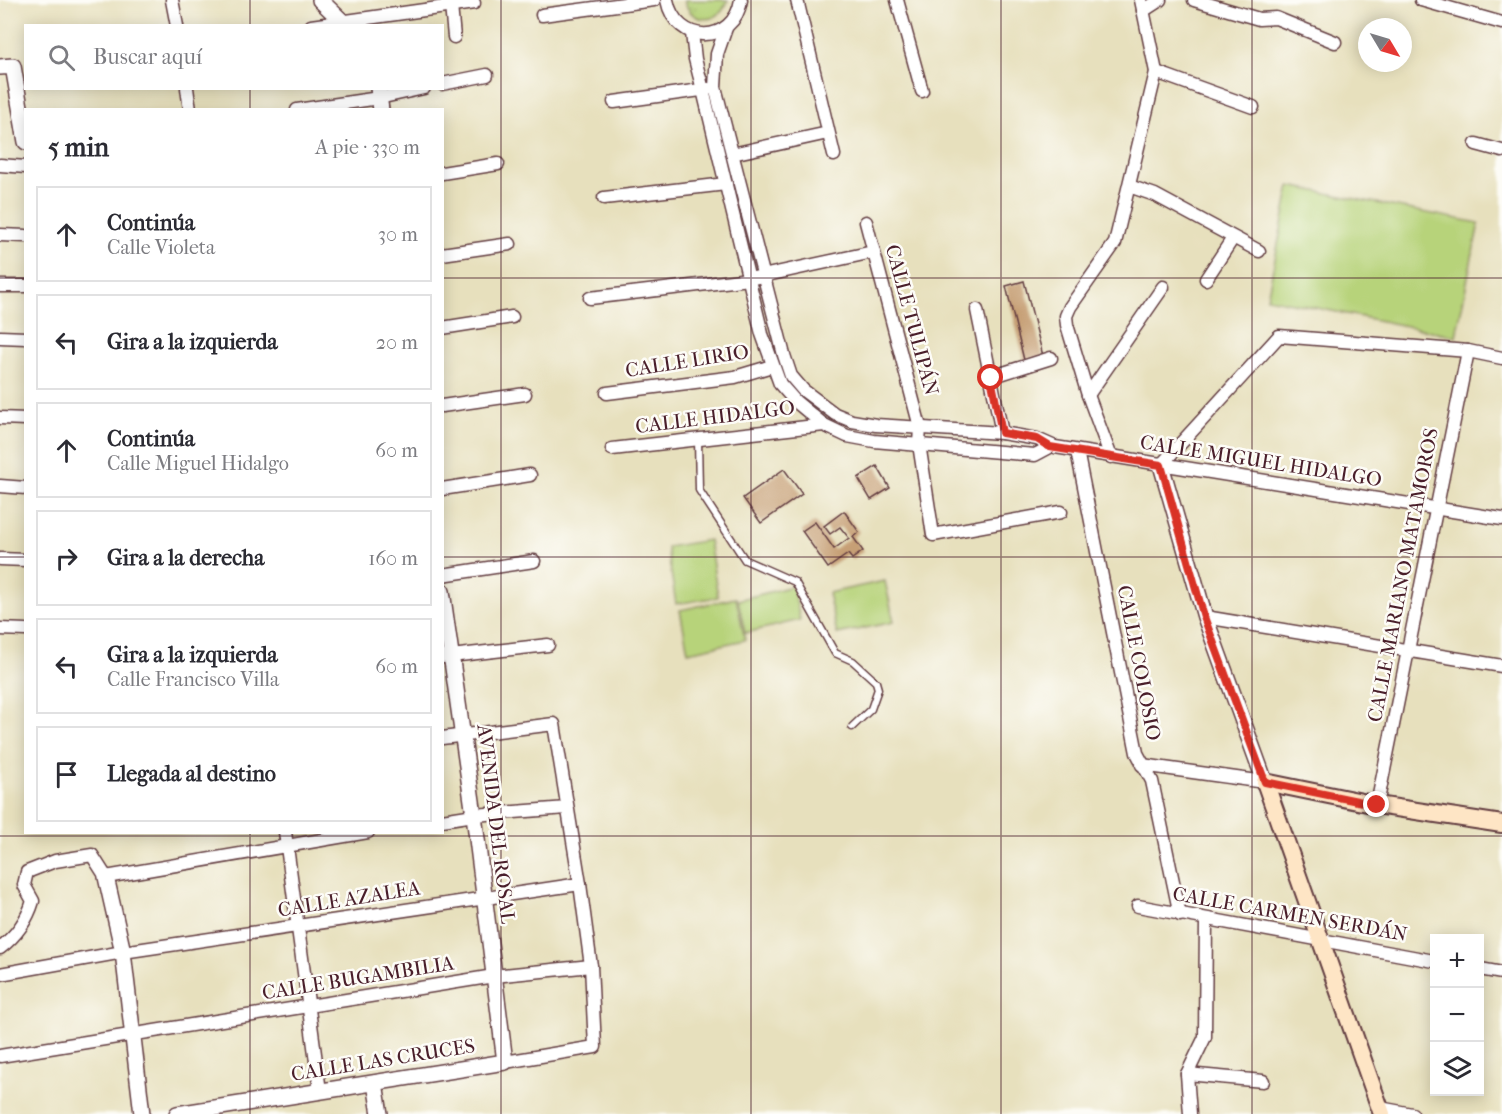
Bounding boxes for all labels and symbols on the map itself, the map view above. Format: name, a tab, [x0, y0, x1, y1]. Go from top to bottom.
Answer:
north arrow	[1358, 18, 1412, 72]
street label: CALLE TULIPÁN	[881, 242, 944, 398]
street label: CALLE LIRIO	[624, 340, 750, 382]
route start	[977, 364, 1003, 390]
street label: CALLE HIDALGO	[634, 396, 796, 438]
street label: CALLE MARIANO MATAMOROS	[1363, 426, 1443, 724]
street label: CALLE MIGUEL HIDALGO	[1138, 431, 1384, 491]
street label: CALLE COLOSIO	[1113, 583, 1165, 743]
street label: AVENIDA DEL ROSAL	[472, 722, 520, 925]
route end	[1363, 791, 1389, 817]
street label: CALLE AZALEA	[276, 876, 423, 922]
street label: CALLE CARMEN SERDÁN	[1171, 881, 1409, 946]
street label: CALLE BUGAMBILIA	[260, 951, 457, 1005]
street label: CALLE LAS CRUCES	[290, 1034, 476, 1086]

